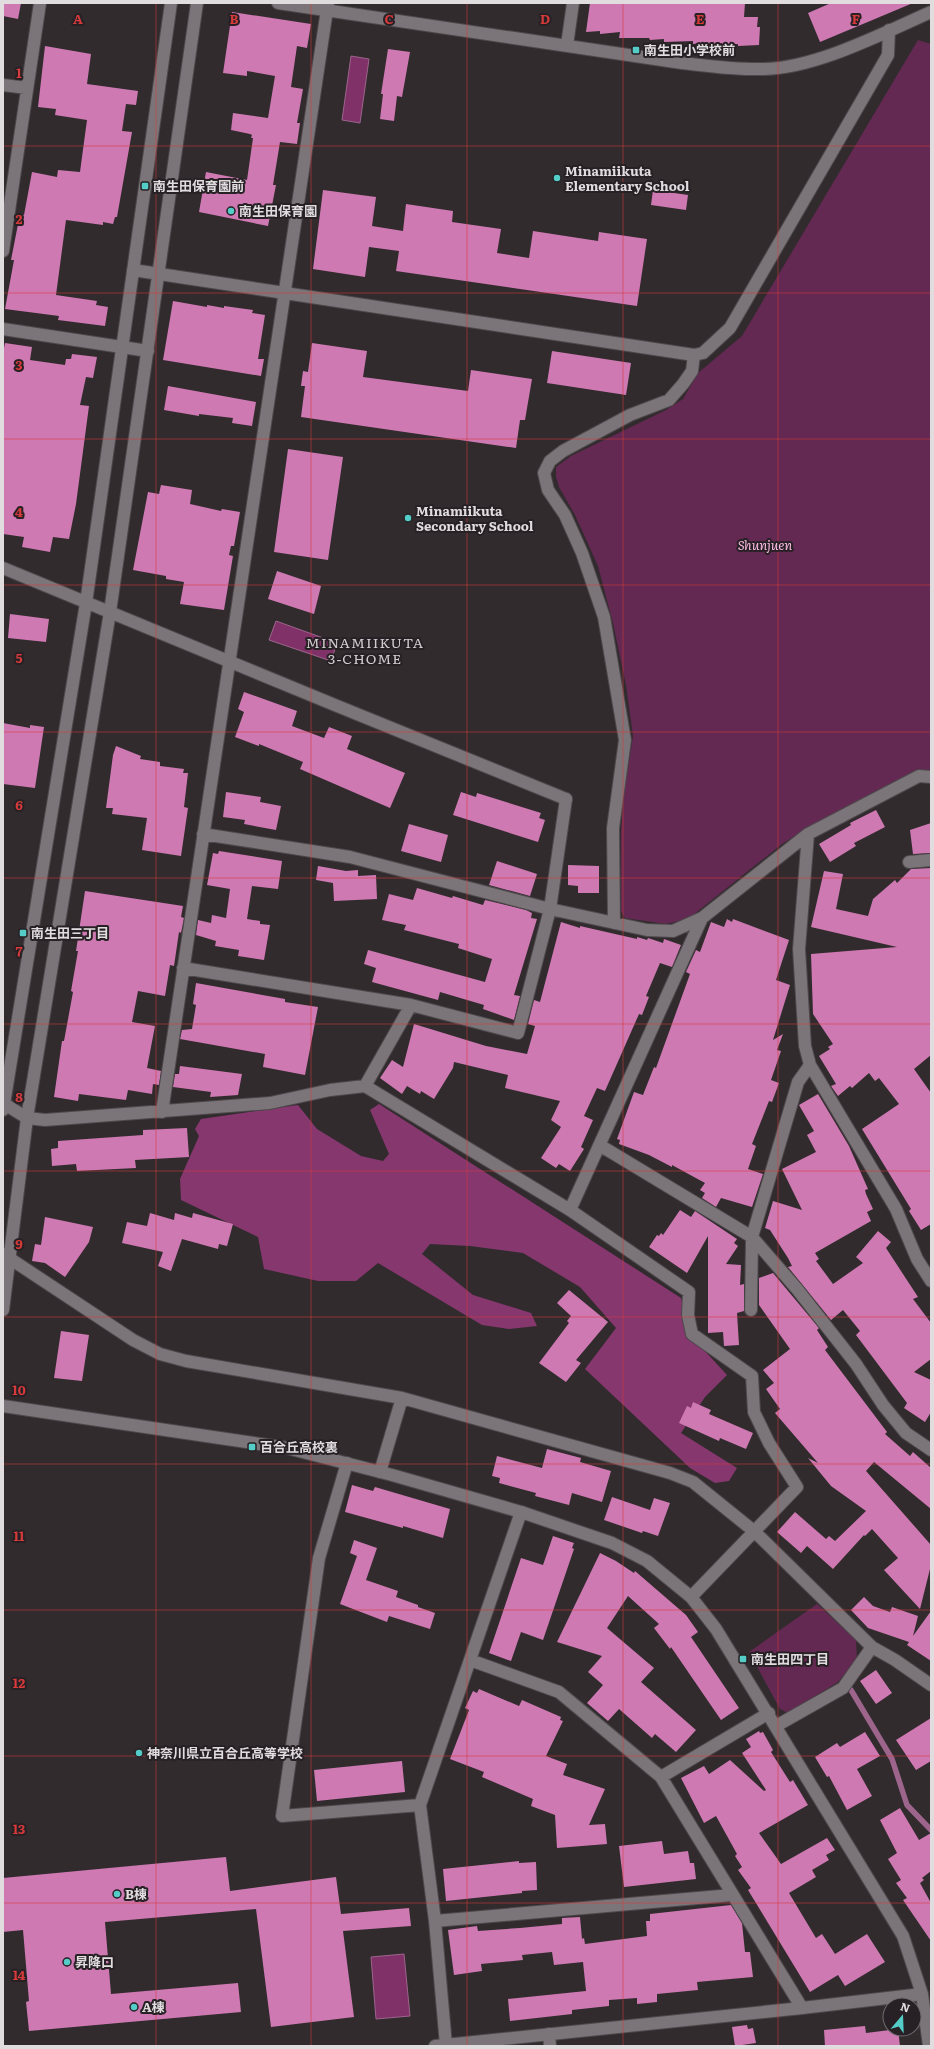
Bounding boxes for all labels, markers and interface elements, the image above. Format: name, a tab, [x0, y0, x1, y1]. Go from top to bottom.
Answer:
text: A	[73, 9, 83, 28]
text: B	[230, 9, 239, 28]
text: C	[384, 9, 394, 28]
text: D	[540, 9, 550, 28]
text: E	[696, 9, 705, 28]
text: F	[852, 9, 860, 28]
place label: 南生田小学校前	[644, 40, 735, 59]
marker: 南生田小学校前	[631, 45, 641, 55]
text: 1	[16, 63, 22, 82]
place label: Minamiikuta Elementary School	[565, 161, 690, 195]
marker: Minamiikuta Elementary School	[552, 173, 562, 183]
place label: 南生田保育園前	[153, 176, 244, 195]
marker: 南生田保育園前	[140, 181, 150, 191]
place label: 南生田保育園	[239, 201, 317, 220]
marker: 南生田保育園	[226, 206, 236, 216]
text: 2	[16, 209, 23, 228]
text: 3	[15, 355, 23, 374]
place label: Minamiikuta Secondary School	[416, 501, 534, 535]
text: 4	[15, 502, 23, 521]
marker: Minamiikuta Secondary School	[403, 513, 413, 523]
park label: Shunjuen	[738, 535, 793, 554]
district label: MINAMIIKUTA 3-CHOME	[306, 632, 424, 668]
text: 5	[15, 648, 23, 667]
text: 6	[15, 795, 23, 814]
place label: 南生田三丁目	[31, 923, 109, 942]
marker: 南生田三丁目	[18, 928, 28, 938]
text: 7	[15, 941, 23, 960]
text: 8	[15, 1087, 23, 1106]
text: 9	[15, 1234, 23, 1253]
text: 10	[12, 1380, 26, 1399]
place label: 百合丘高校裏	[260, 1437, 338, 1456]
marker: 百合丘高校裏	[247, 1442, 257, 1452]
text: 11	[14, 1526, 25, 1545]
place label: 南生田四丁目	[751, 1649, 829, 1668]
marker: 南生田四丁目	[738, 1654, 748, 1664]
text: 12	[13, 1673, 25, 1692]
place label: 神奈川県立百合丘高等学校	[147, 1743, 303, 1762]
marker: 神奈川県立百合丘高等学校	[134, 1748, 144, 1758]
text: 13	[13, 1819, 25, 1838]
place label: B棟	[125, 1884, 147, 1903]
marker: B棟	[112, 1889, 122, 1899]
place label: 昇降口	[75, 1952, 114, 1971]
marker: 昇降口	[62, 1957, 72, 1967]
text: 14	[13, 1965, 26, 1984]
place label: A棟	[142, 1997, 165, 2016]
north arrow	[882, 1997, 922, 2037]
text: N	[899, 1998, 913, 2016]
marker: A棟	[129, 2002, 139, 2012]

